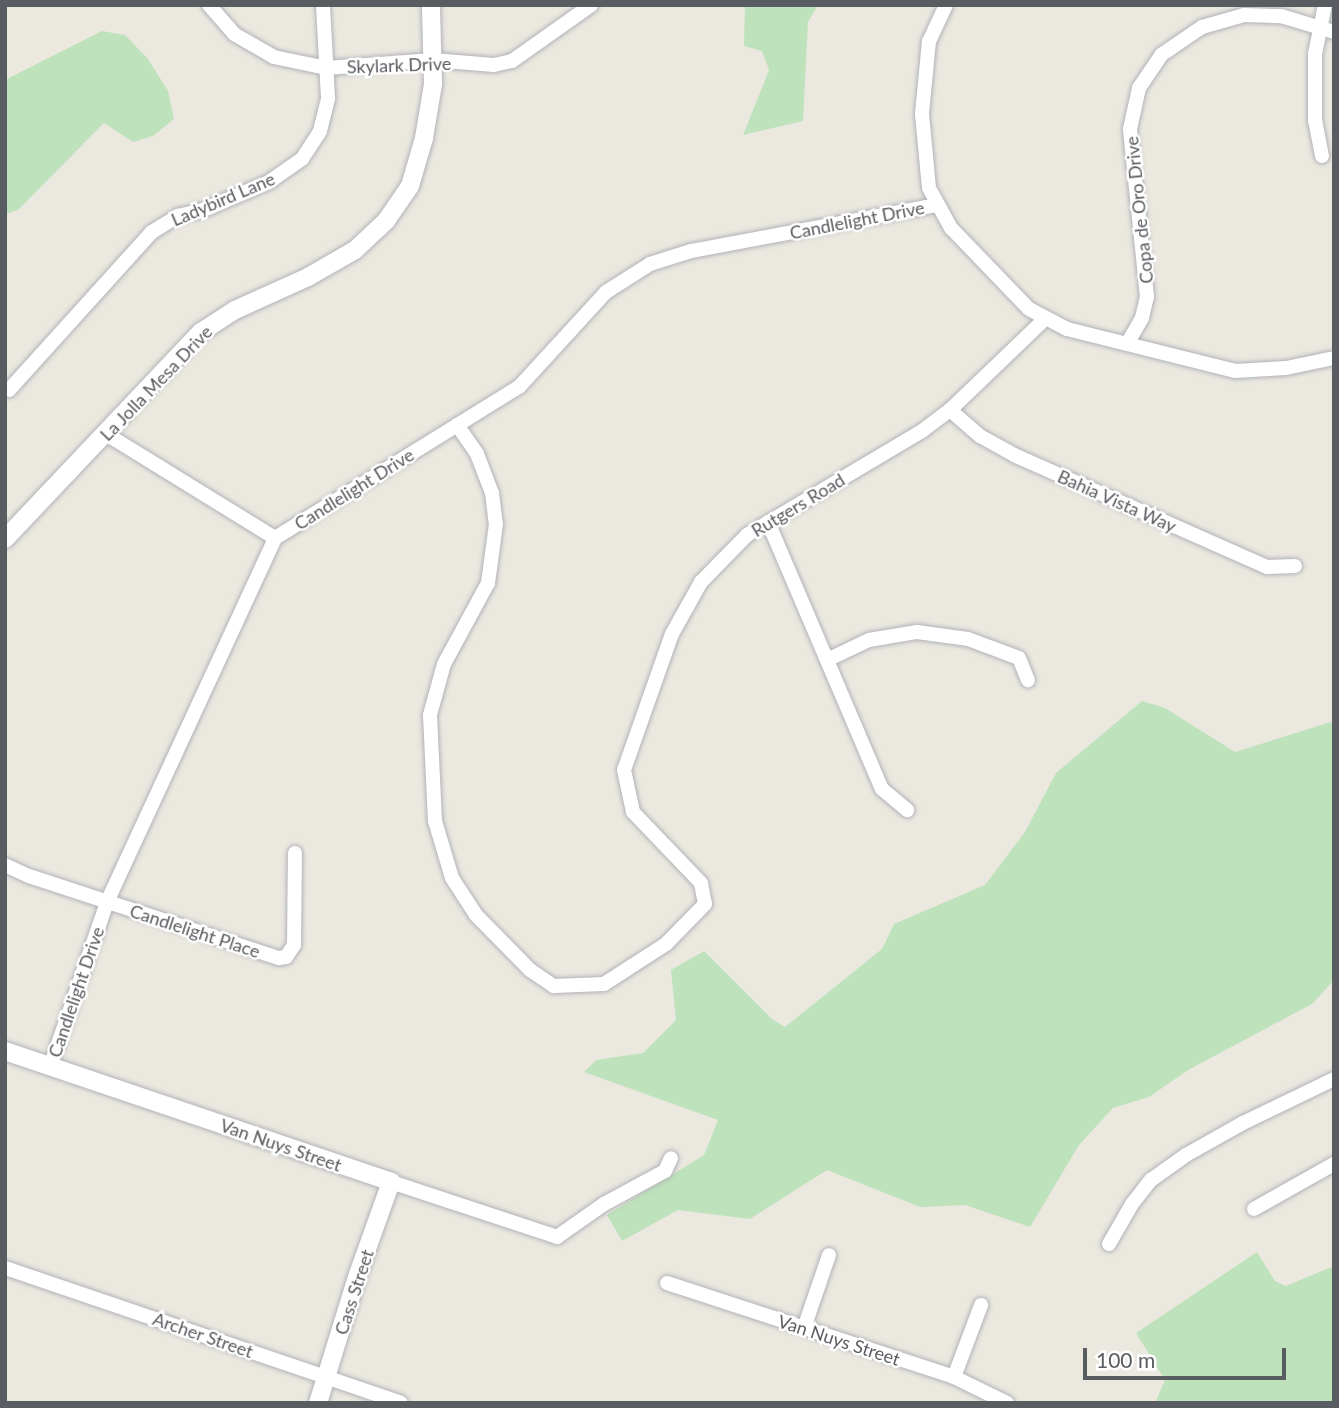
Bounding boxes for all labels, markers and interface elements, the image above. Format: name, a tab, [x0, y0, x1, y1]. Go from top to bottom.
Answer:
street label: Skylark Drive	[346, 52, 452, 78]
street label: Copa de Oro Drive	[1121, 135, 1157, 285]
street label: Ladybird Lane	[168, 167, 278, 231]
street label: Candlelight Drive	[788, 196, 926, 244]
street label: La Jolla Mesa Drive	[95, 321, 217, 445]
street label: Candlelight Drive	[290, 444, 418, 534]
street label: Bahia Vista Way	[1054, 465, 1180, 537]
street label: Rutgers Road	[747, 469, 849, 541]
street label: Candlelight Place	[127, 900, 263, 962]
street label: Candlelight Drive	[44, 924, 108, 1060]
street label: Van Nuys Street	[217, 1114, 345, 1176]
street label: Cass Street	[330, 1247, 378, 1337]
street label: Archer Street	[150, 1308, 256, 1362]
street label: Van Nuys Street	[775, 1310, 903, 1370]
scale bar	[1087, 1334, 1290, 1378]
text: 100 m	[1096, 1347, 1155, 1372]

